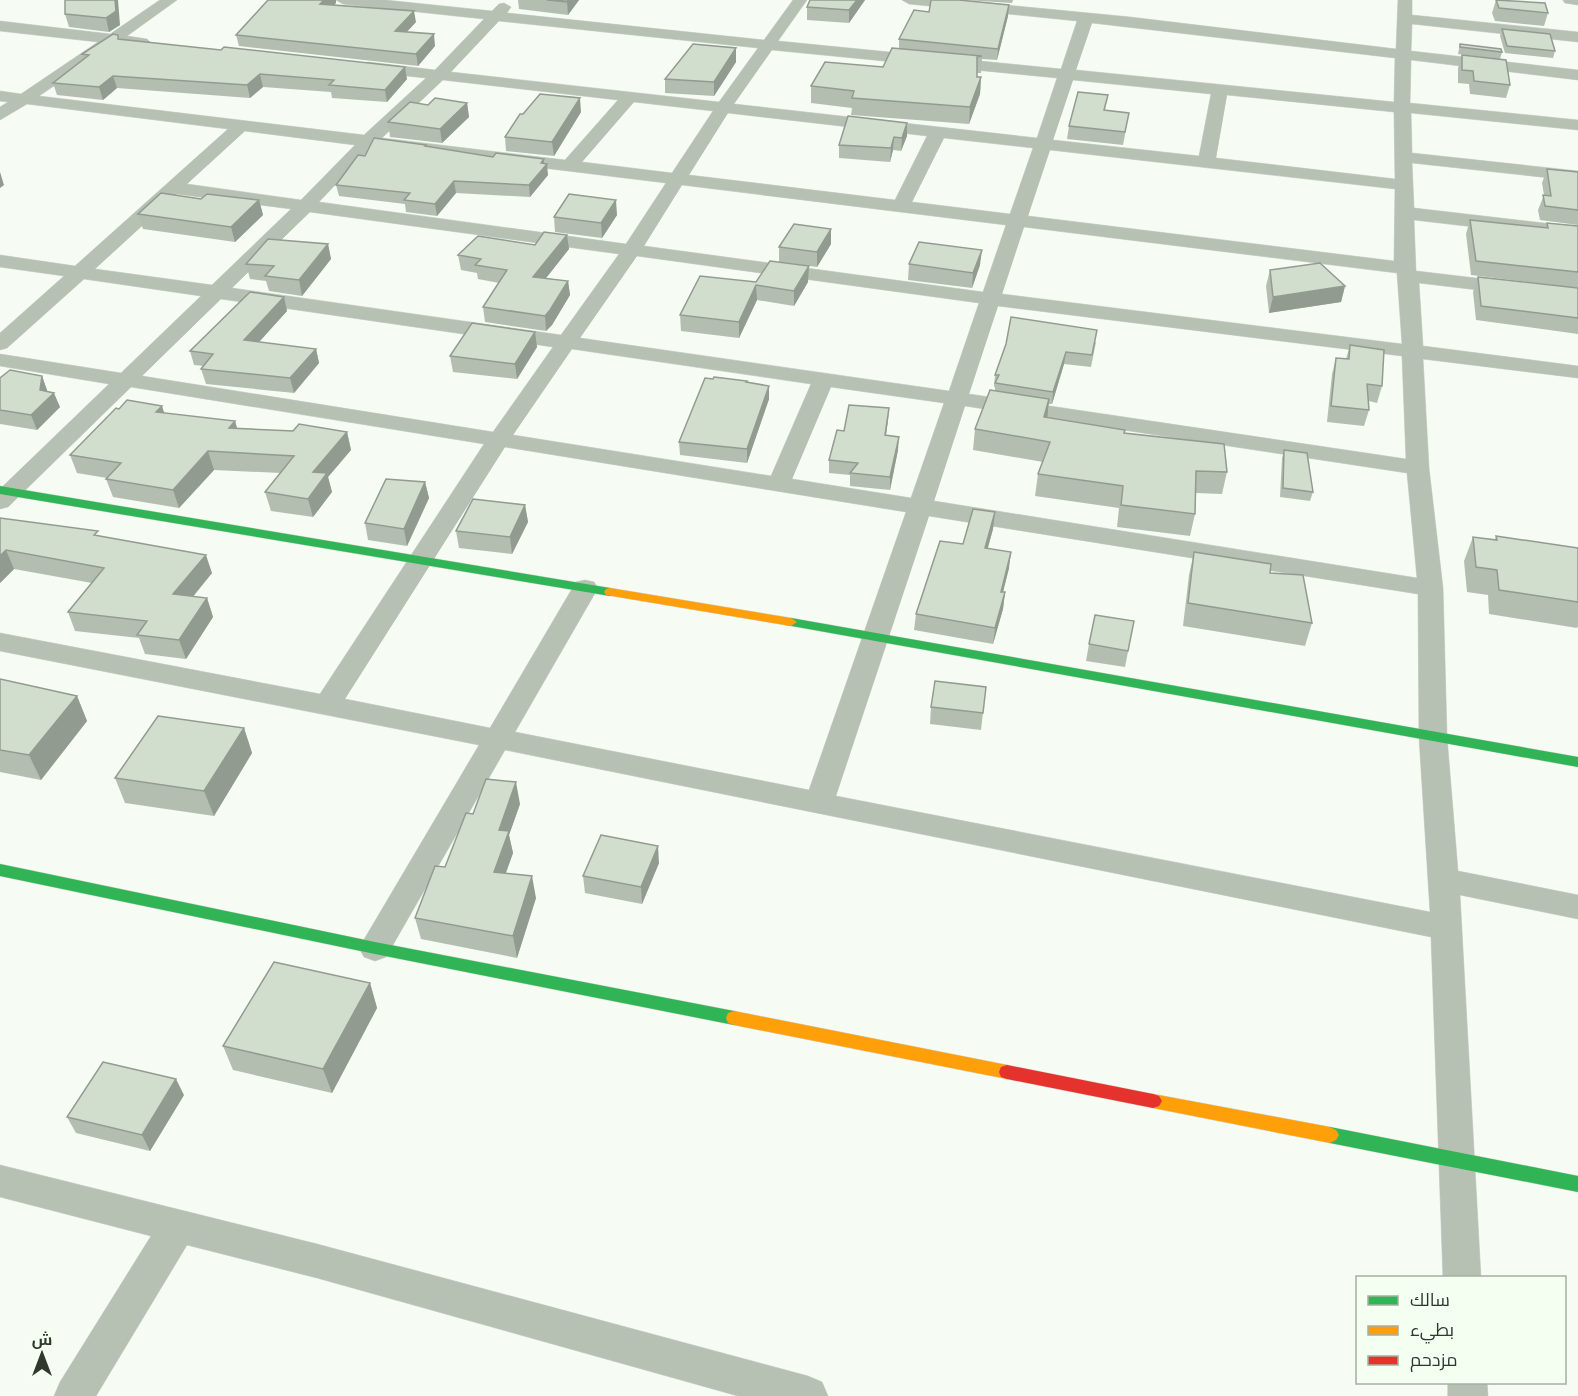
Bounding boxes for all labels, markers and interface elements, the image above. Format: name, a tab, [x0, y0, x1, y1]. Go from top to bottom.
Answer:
legend	[1356, 1276, 1566, 1384]
text: سالك	[1410, 1287, 1450, 1311]
text: بطيء	[1410, 1317, 1454, 1344]
north arrow	[12, 1324, 72, 1384]
text: ش	[32, 1328, 52, 1350]
text: مزدحم	[1410, 1347, 1458, 1372]

